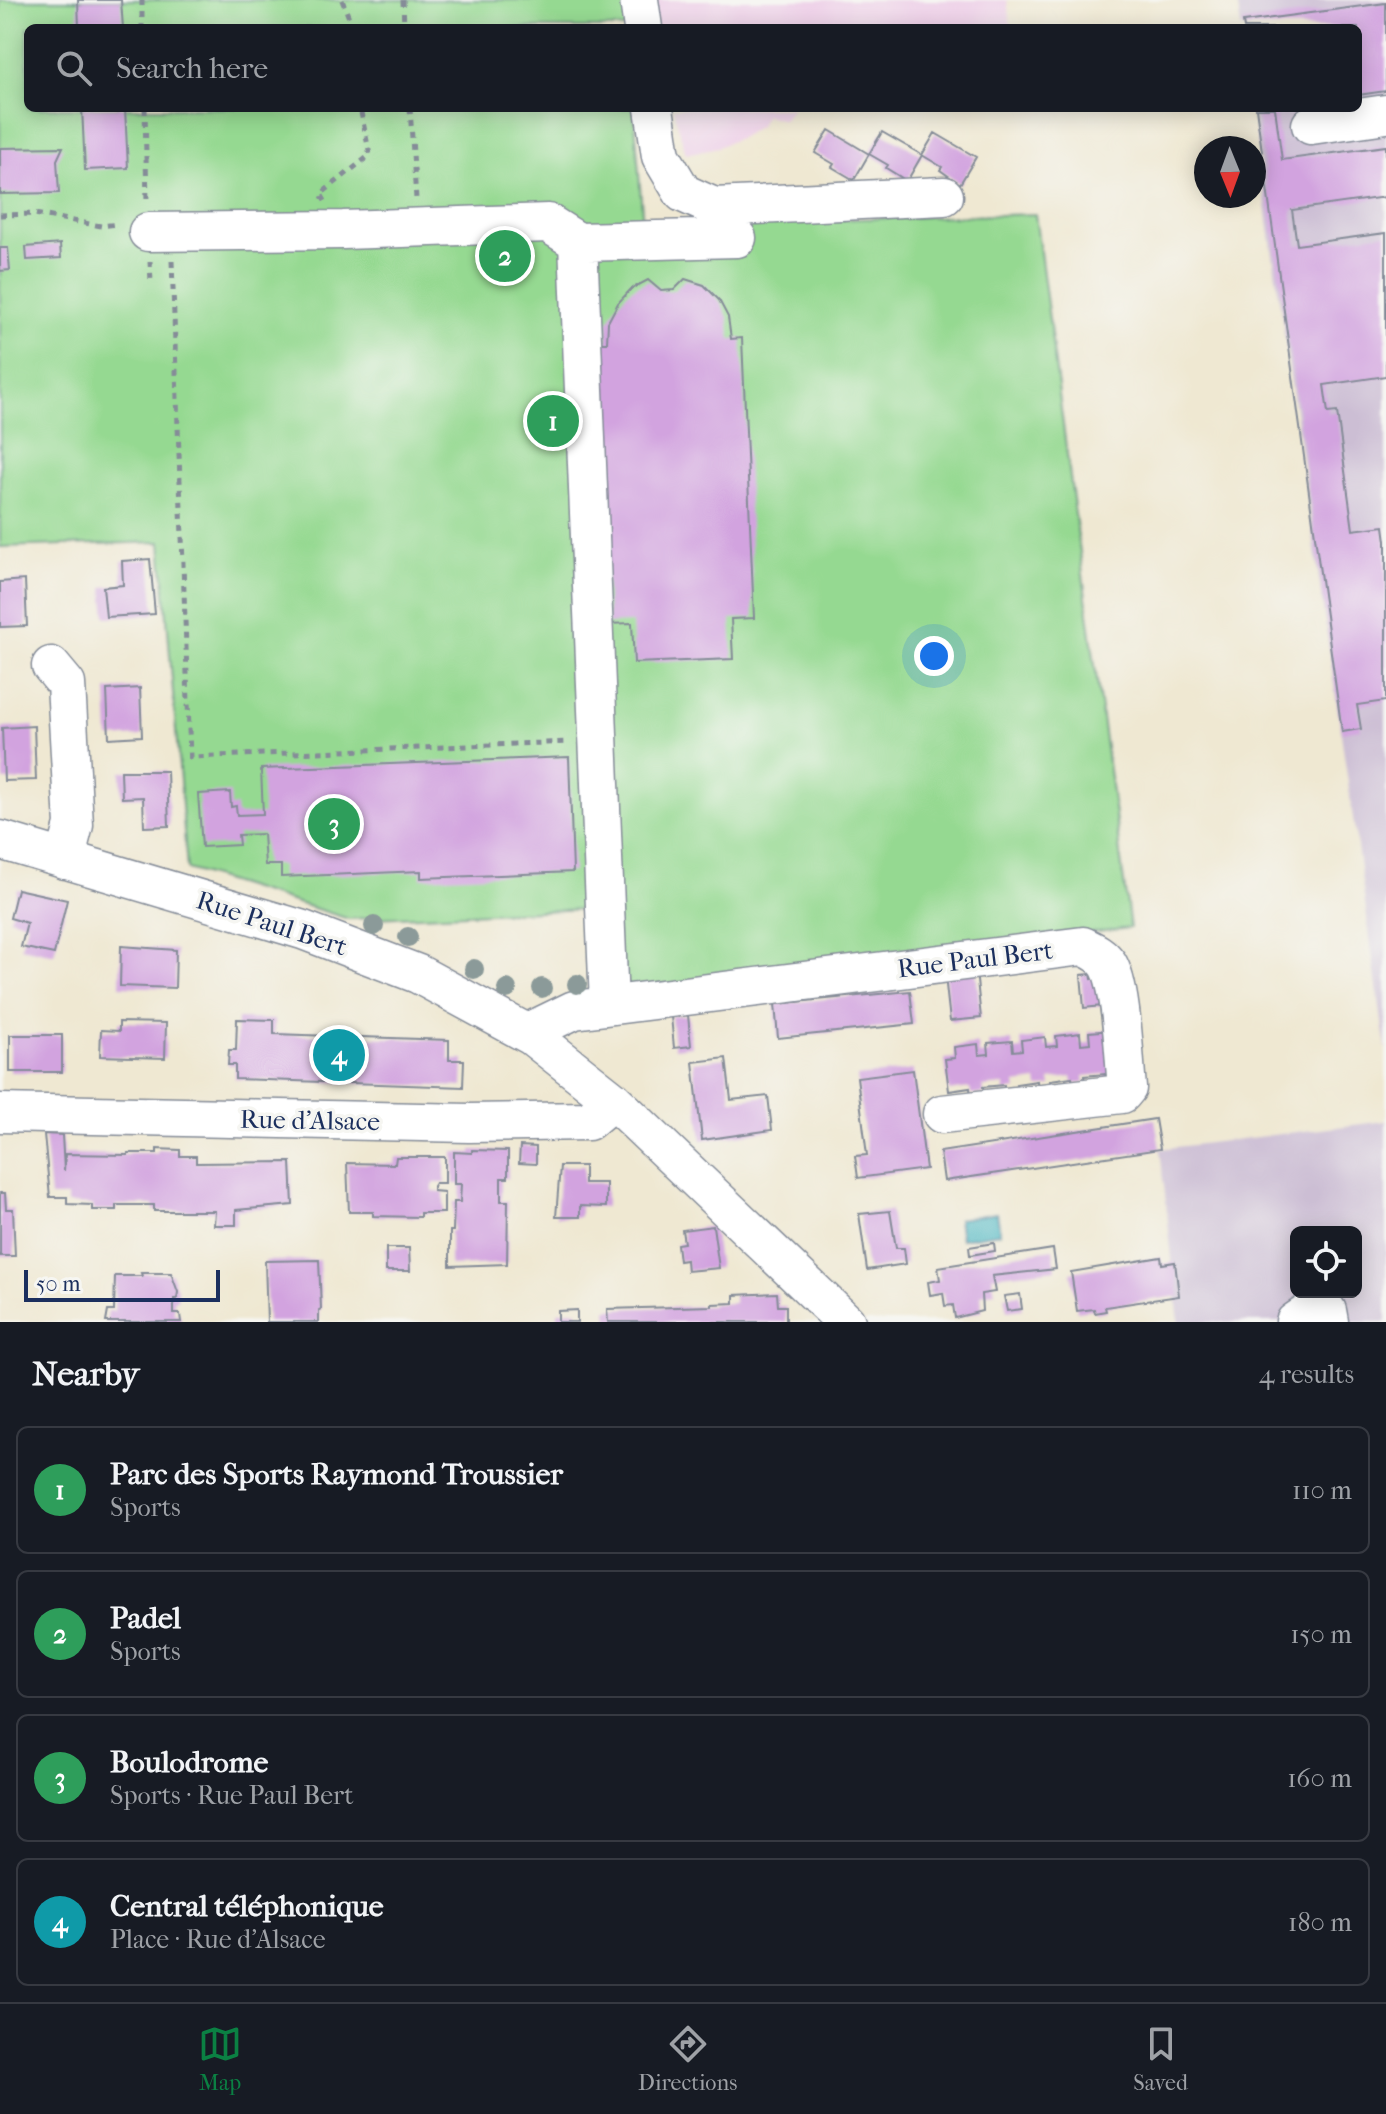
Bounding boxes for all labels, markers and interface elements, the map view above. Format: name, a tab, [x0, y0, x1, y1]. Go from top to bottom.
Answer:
search box	[24, 24, 1362, 112]
icon: search	[52, 46, 96, 90]
text: Search here	[116, 51, 268, 86]
north arrow	[1194, 136, 1266, 208]
pin: 2	[479, 226, 531, 286]
pin: 1	[527, 391, 579, 451]
your location	[914, 636, 954, 676]
pin: 3	[308, 794, 360, 854]
street label: Rue Paul Bert	[193, 885, 352, 963]
street label: Rue Paul Bert	[895, 934, 1055, 984]
pin: 4	[313, 1025, 365, 1085]
street label: Rue d'Alsace	[240, 1104, 380, 1137]
map controls	[1290, 1226, 1362, 1298]
button: locate	[1290, 1226, 1362, 1298]
scale bar	[24, 1266, 220, 1302]
text: 50 m	[36, 1271, 81, 1297]
text: Nearby	[32, 1354, 139, 1394]
text: 4 results	[1259, 1359, 1354, 1390]
text: Parc des Sports Raymond Troussier	[110, 1457, 563, 1492]
text: 1	[55, 1475, 65, 1506]
text: 110 m	[1292, 1475, 1352, 1506]
text: Sports	[110, 1492, 181, 1523]
text: Padel	[110, 1601, 181, 1636]
text: 2	[53, 1619, 67, 1650]
text: 150 m	[1290, 1619, 1352, 1650]
text: Sports	[110, 1636, 181, 1667]
text: Boulodrome	[110, 1745, 268, 1780]
text: 3	[55, 1763, 65, 1794]
text: 160 m	[1287, 1763, 1352, 1794]
text: Sports · Rue Paul Bert	[110, 1780, 354, 1811]
text: Central téléphonique	[110, 1889, 384, 1924]
text: 4	[52, 1907, 68, 1938]
text: 180 m	[1288, 1907, 1352, 1938]
text: Place · Rue d'Alsace	[110, 1924, 326, 1955]
tab: Map	[198, 2022, 242, 2096]
tab: Directions	[638, 2022, 737, 2096]
tab: Saved	[1133, 2022, 1188, 2096]

